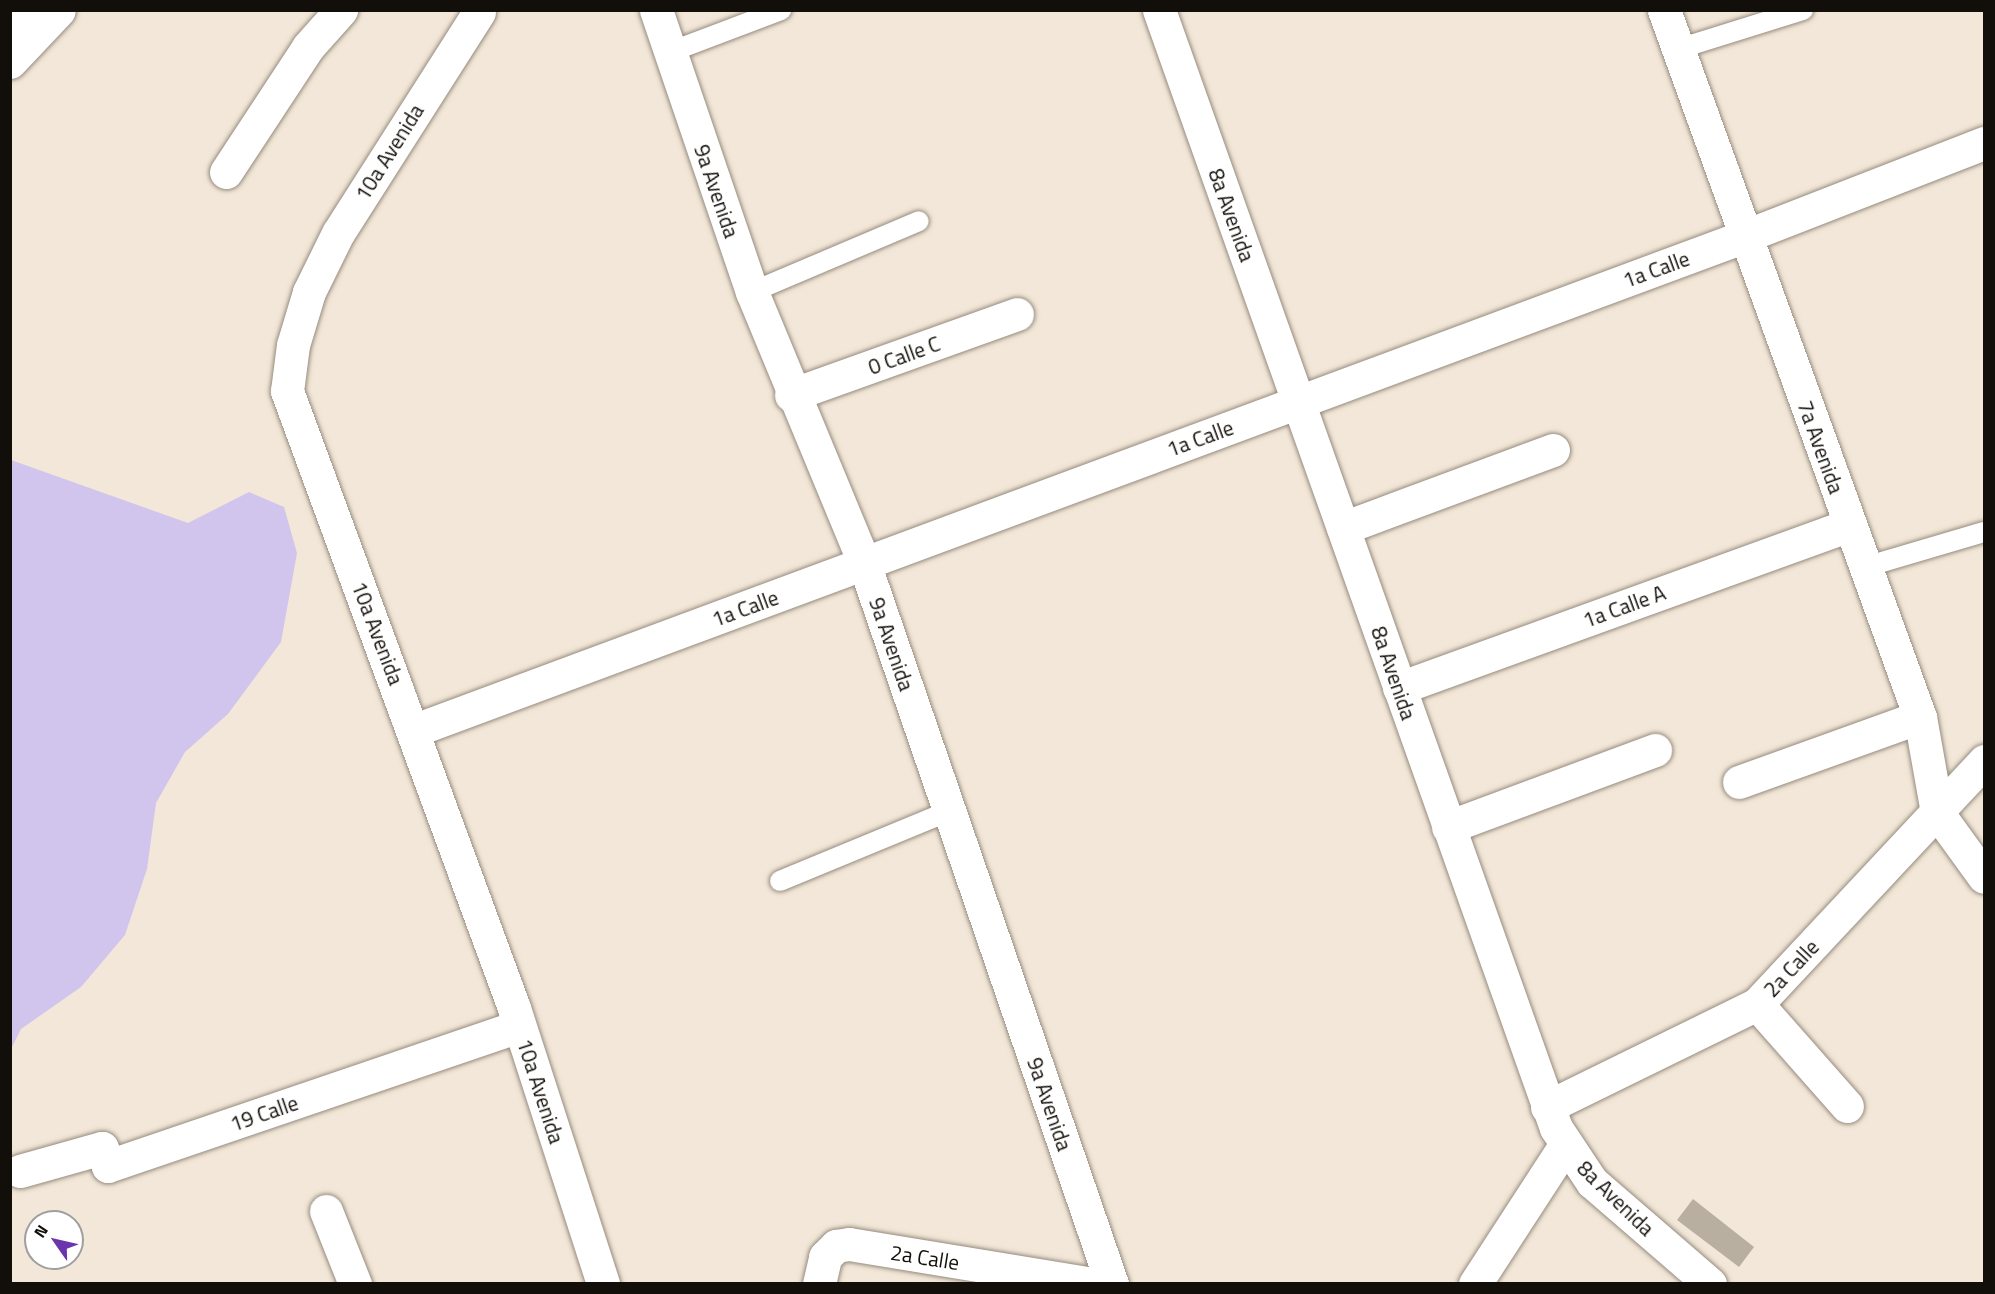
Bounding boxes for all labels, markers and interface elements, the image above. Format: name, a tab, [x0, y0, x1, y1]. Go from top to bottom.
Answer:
street label: 10a Avenida	[349, 99, 429, 205]
street label: 9a Avenida	[689, 141, 745, 241]
street label: 8a Avenida	[1204, 165, 1260, 265]
street label: 1a Calle	[1619, 245, 1693, 293]
street label: 0 Calle C	[865, 330, 943, 380]
street label: 7a Avenida	[1793, 397, 1849, 497]
street label: 1a Calle	[1163, 414, 1237, 462]
street label: 10a Avenida	[347, 578, 409, 688]
street label: 1a Calle A	[1579, 579, 1669, 633]
street label: 1a Calle	[708, 584, 782, 632]
street label: 9a Avenida	[864, 594, 920, 694]
street label: 8a Avenida	[1366, 623, 1422, 723]
street label: 2a Calle	[1758, 934, 1824, 1002]
street label: 10a Avenida	[512, 1035, 570, 1147]
street label: 9a Avenida	[1022, 1054, 1078, 1154]
street label: 19 Calle	[227, 1090, 301, 1136]
street label: 8a Avenida	[1572, 1155, 1660, 1241]
north arrow	[24, 1210, 84, 1270]
text: N	[28, 1220, 54, 1242]
street label: 2a Calle	[889, 1239, 961, 1275]

